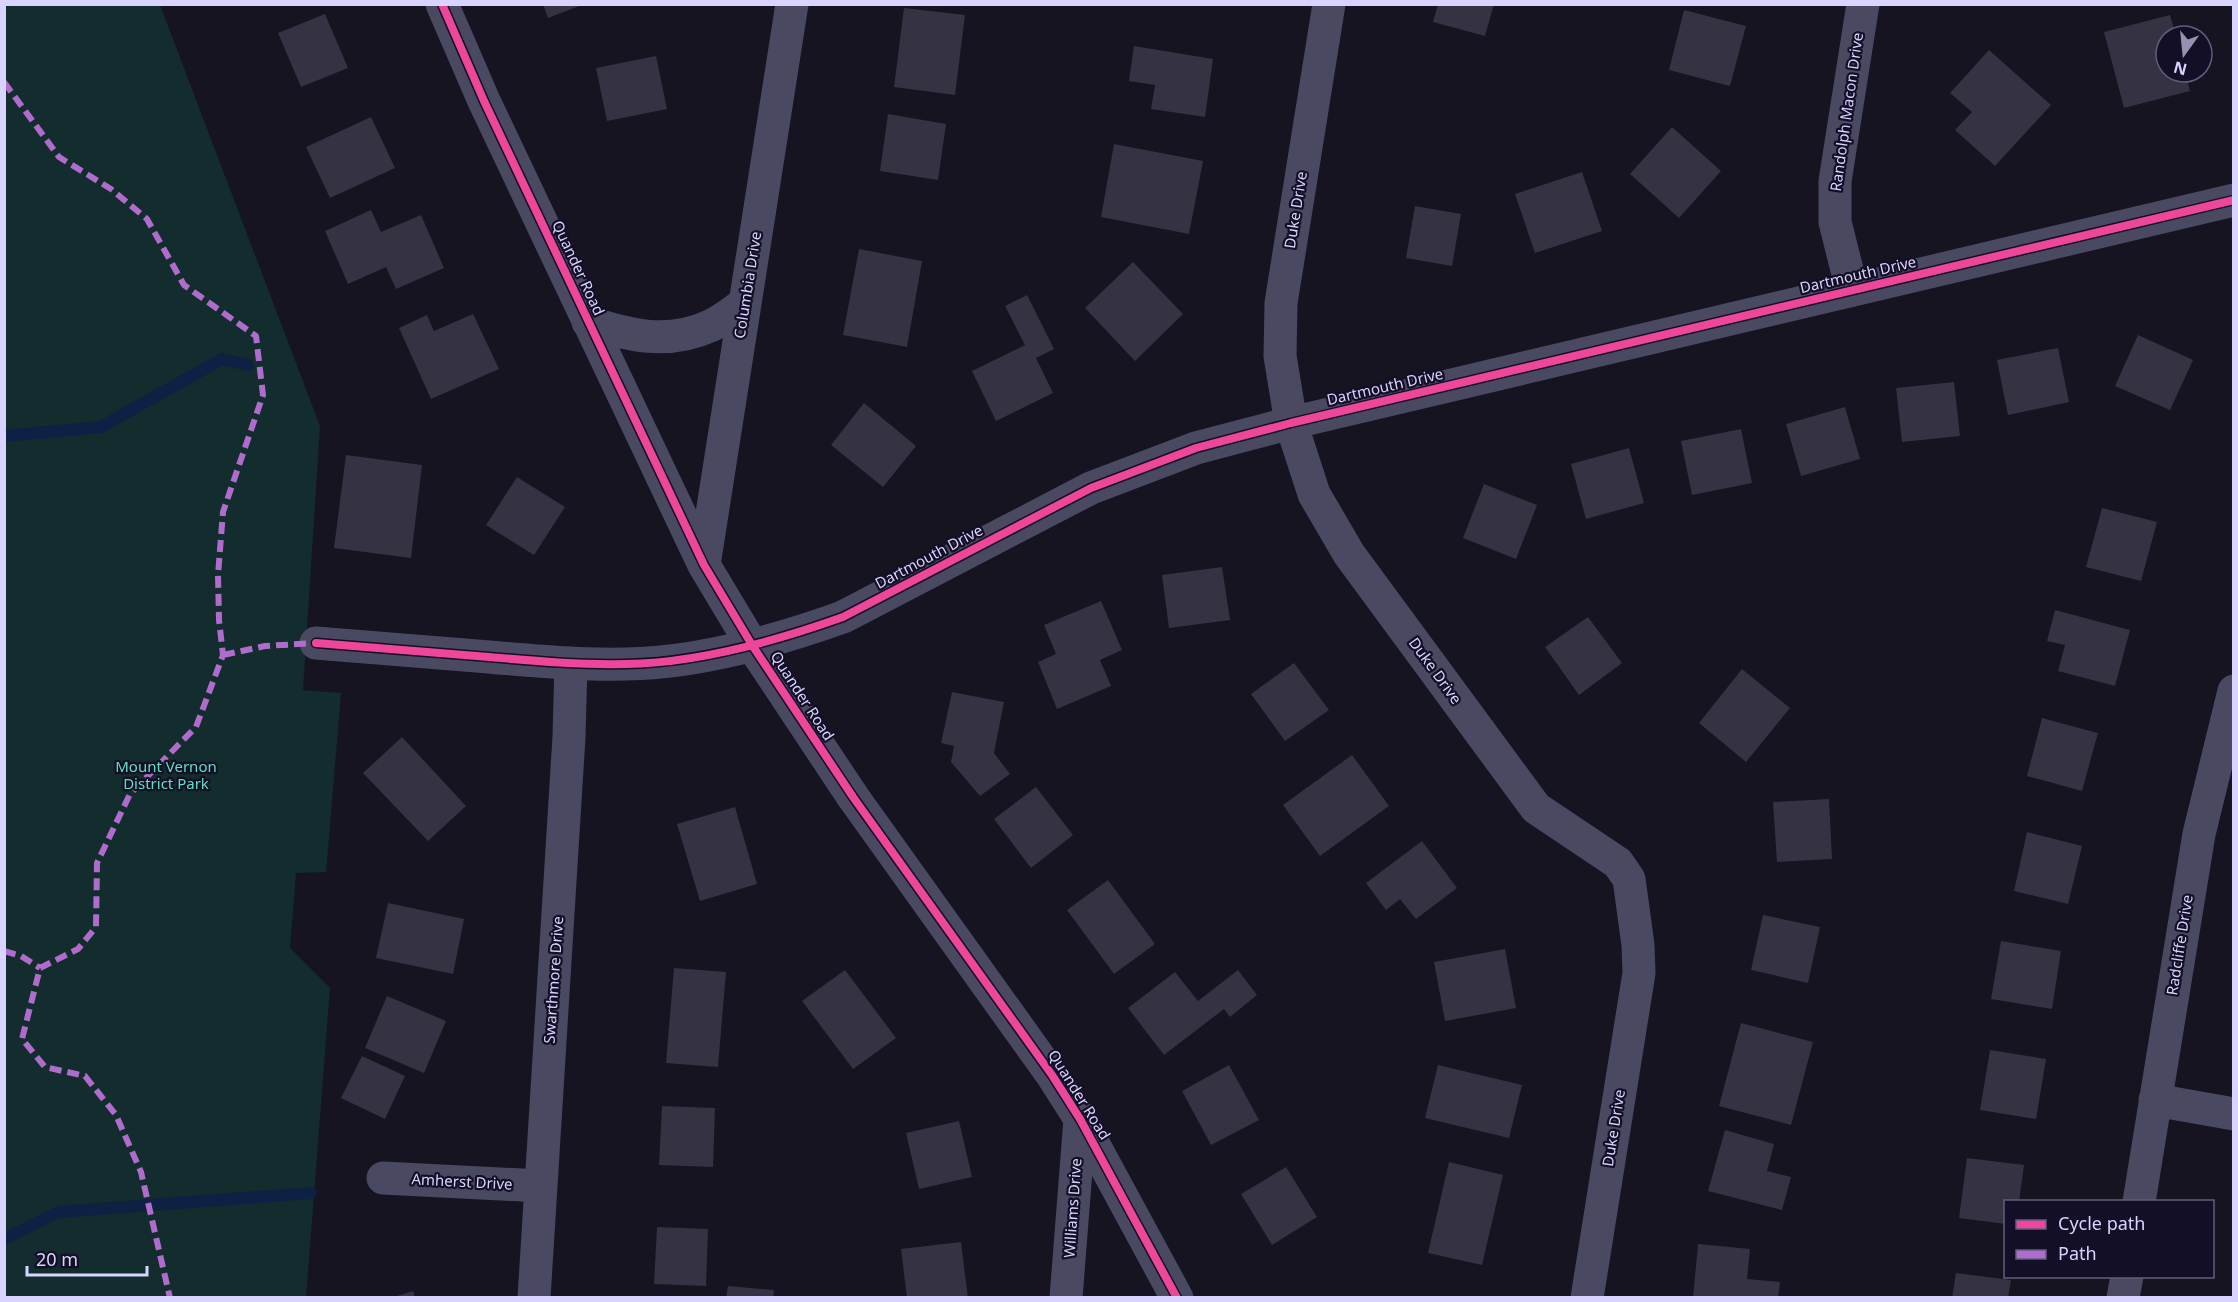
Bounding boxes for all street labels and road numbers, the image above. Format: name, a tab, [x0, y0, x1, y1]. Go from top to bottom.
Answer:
street label: Randolph Macon Drive	[1825, 31, 1867, 193]
street label: Duke Drive	[1279, 170, 1311, 250]
street label: Quander Road	[548, 217, 610, 318]
street label: Columbia Drive	[729, 230, 765, 340]
street label: Dartmouth Drive	[1798, 251, 1918, 297]
street label: Dartmouth Drive	[1325, 363, 1445, 409]
street label: Dartmouth Drive	[871, 519, 986, 593]
street label: Duke Drive	[1405, 633, 1467, 708]
street label: Quander Road	[767, 647, 839, 744]
street label: Radcliffe Drive	[2161, 893, 2197, 997]
street label: Swarthmore Drive	[539, 915, 567, 1044]
street label: Quander Road	[1044, 1046, 1115, 1143]
street label: Duke Drive	[1597, 1088, 1629, 1168]
street label: Williams Drive	[1059, 1157, 1085, 1259]
street label: Amherst Drive	[411, 1168, 513, 1194]

